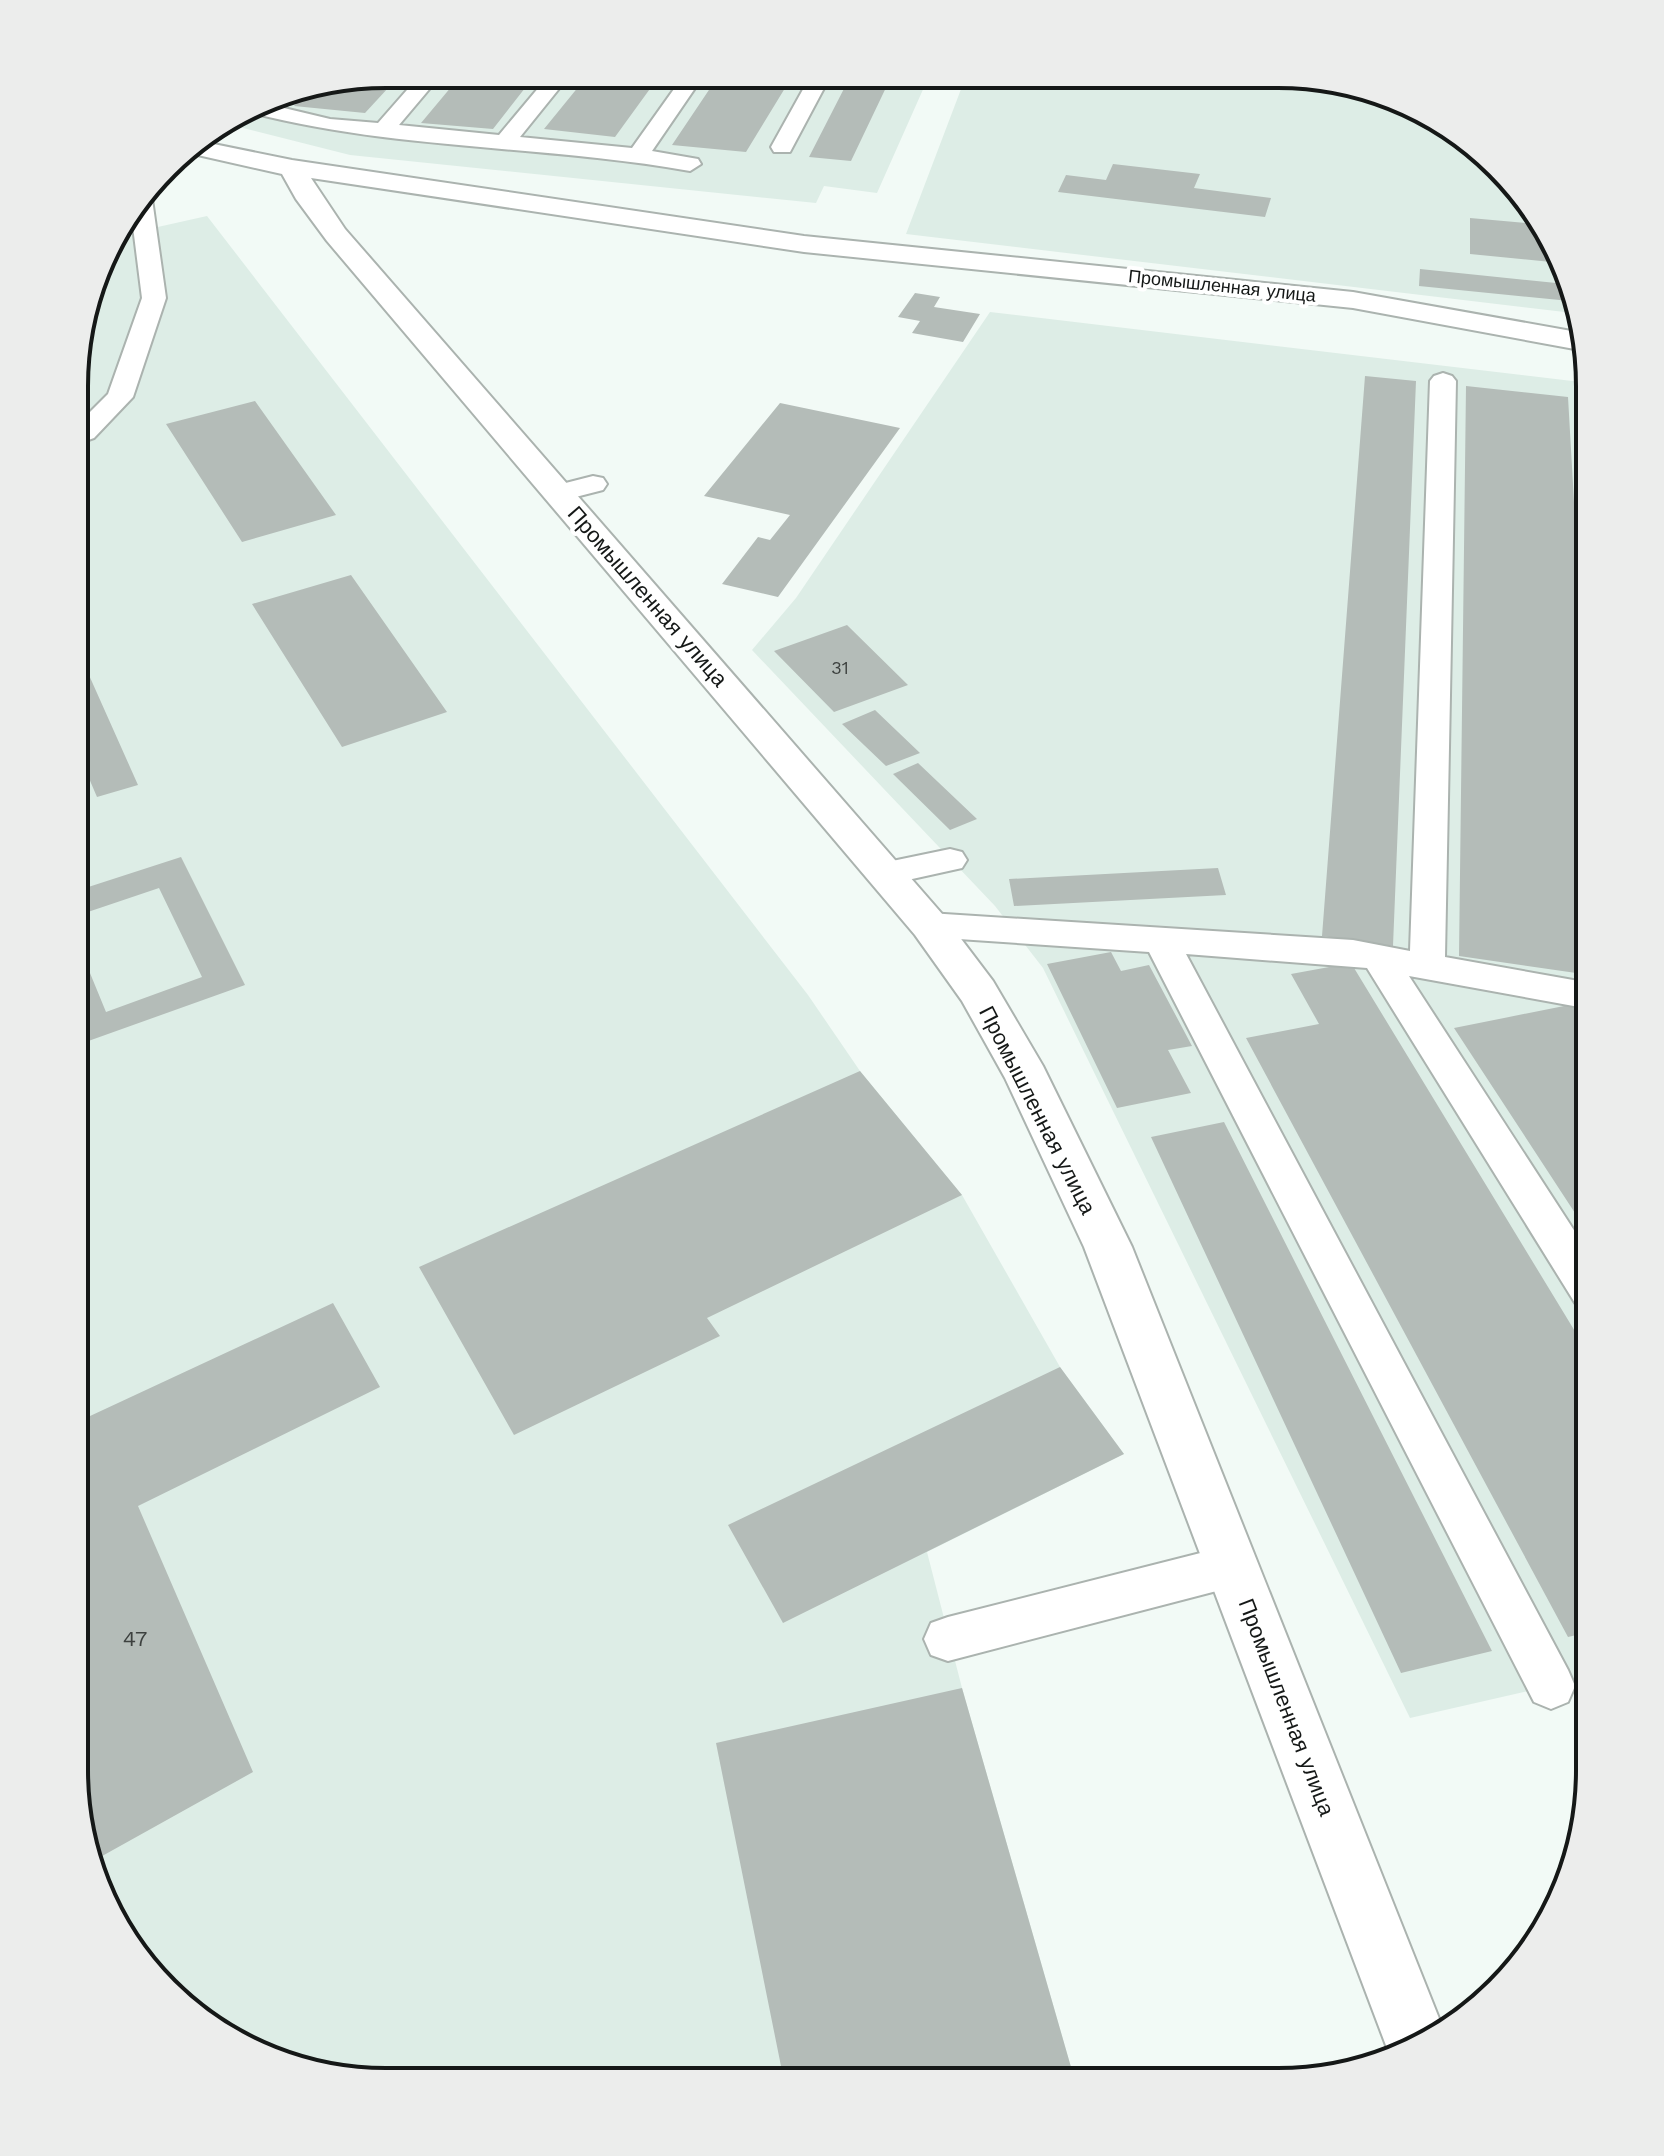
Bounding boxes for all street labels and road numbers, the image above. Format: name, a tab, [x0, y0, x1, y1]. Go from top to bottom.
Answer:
street label: Промышленная улица	[1127, 265, 1318, 306]
street label: Промышленная улица	[563, 501, 733, 692]
street label: Промышленная улица	[974, 1002, 1101, 1219]
street label: Промышленная улица	[1234, 1595, 1340, 1820]

